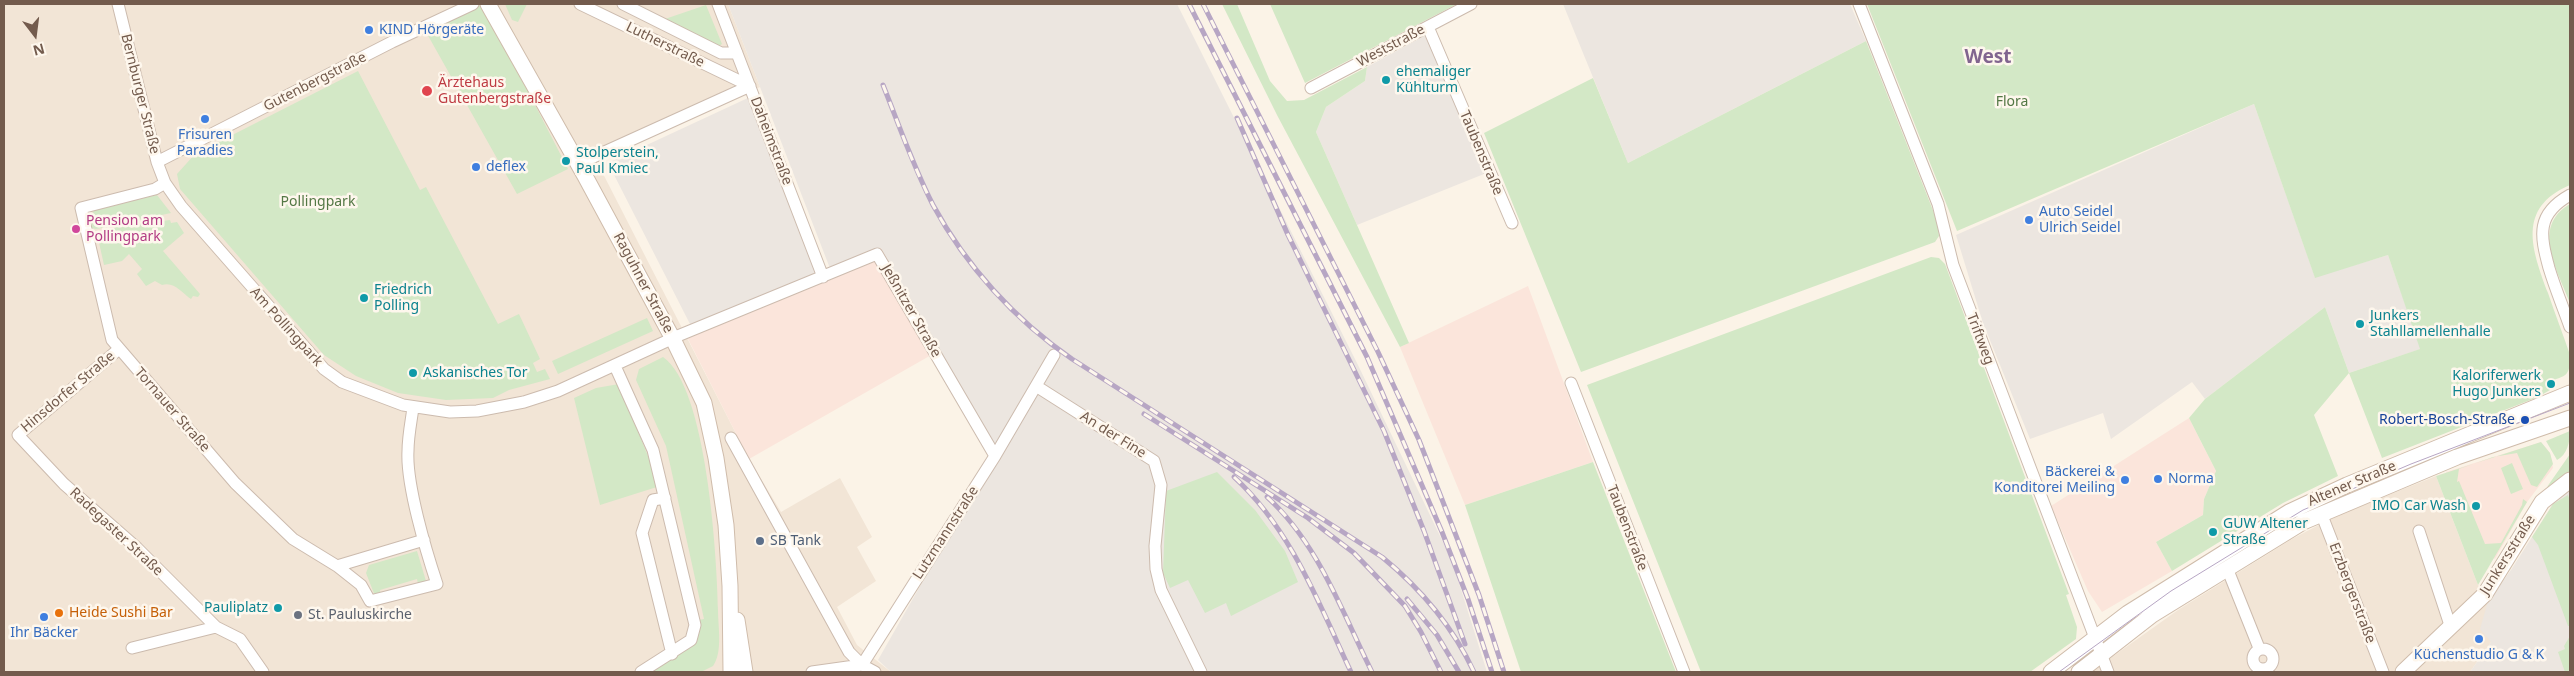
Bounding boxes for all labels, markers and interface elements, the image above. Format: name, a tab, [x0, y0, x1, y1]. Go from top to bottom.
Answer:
north arrow	[10, 10, 60, 60]
street label: Lutherstraße	[623, 19, 707, 71]
street label: Weststraße	[1354, 21, 1428, 71]
place label: KIND Hörgeräte	[379, 22, 484, 38]
marker: KIND Hörgeräte	[363, 24, 375, 36]
street label: Bernburger Straße	[117, 32, 163, 156]
text: N	[31, 39, 47, 61]
district label: West	[1964, 47, 2012, 69]
street label: Gutenbergstraße	[261, 49, 369, 115]
place label: ehemaliger Kühlturm	[1396, 64, 1471, 96]
marker: ehemaliger Kühlturm	[1380, 74, 1392, 86]
place label: Ärztehaus Gutenbergstraße	[438, 75, 551, 108]
marker: Ärztehaus Gutenbergstraße	[420, 84, 434, 98]
street label: Daheimstraße	[746, 94, 796, 188]
park label: Flora	[1996, 94, 2028, 110]
street label: Taubenstraße	[1456, 108, 1506, 198]
marker: Frisuren Paradies	[199, 113, 211, 125]
place label: Frisuren Paradies	[177, 127, 233, 160]
place label: Stolperstein, Paul Kmiec	[576, 145, 659, 178]
marker: Stolperstein, Paul Kmiec	[560, 155, 572, 167]
place label: deflex	[486, 159, 526, 175]
marker: deflex	[470, 161, 482, 173]
park label: Pollingpark	[281, 194, 355, 210]
place label: Auto Seidel Ulrich Seidel	[2039, 204, 2121, 236]
place label: Pension am Pollingpark	[86, 213, 163, 246]
marker: Auto Seidel Ulrich Seidel	[2023, 214, 2035, 226]
marker: Pension am Pollingpark	[70, 223, 82, 235]
street label: Raguhner Straße	[609, 230, 677, 336]
street label: Jeßnitzer Straße	[878, 262, 944, 360]
place label: Friedrich Polling	[374, 282, 432, 314]
street label: Am Pollingpark	[246, 284, 326, 370]
marker: Friedrich Polling	[358, 292, 370, 304]
place label: Junkers Stahllamellenhalle	[2370, 308, 2491, 341]
street label: Triftweg	[1963, 311, 1997, 367]
marker: Junkers Stahllamellenhalle	[2354, 318, 2366, 330]
street label: Hinsdorfer Straße	[18, 348, 118, 436]
street label: Tornauer Straße	[131, 364, 213, 456]
place label: Askanisches Tor	[423, 365, 528, 381]
marker: Askanisches Tor	[407, 367, 419, 379]
place label: Kaloriferwerk Hugo Junkers	[2452, 368, 2541, 401]
marker: Kaloriferwerk Hugo Junkers	[2545, 378, 2557, 390]
street label: An der Fine	[1077, 408, 1149, 462]
place label: Robert-Bosch-Straße	[2379, 412, 2515, 428]
marker: Robert-Bosch-Straße	[2519, 414, 2531, 426]
street label: Altener Straße	[2305, 458, 2399, 510]
place label: Bäckerei & Konditorei Meiling	[1994, 464, 2115, 497]
place label: Norma	[2168, 471, 2214, 487]
marker: Norma	[2152, 473, 2164, 485]
marker: Bäckerei & Konditorei Meiling	[2119, 474, 2131, 486]
street label: Lutzmannstraße	[910, 483, 982, 583]
street label: Taubenstraße	[1603, 483, 1651, 573]
street label: Radegaster Straße	[66, 484, 166, 580]
place label: IMO Car Wash	[2372, 498, 2466, 514]
marker: IMO Car Wash	[2470, 500, 2482, 512]
street label: Junkersstraße	[2477, 512, 2539, 598]
place label: GUW Altener Straße	[2223, 516, 2308, 548]
marker: GUW Altener Straße	[2207, 526, 2219, 538]
place label: SB Tank	[770, 533, 821, 549]
marker: SB Tank	[754, 535, 766, 547]
street label: Erzbergerstraße	[2325, 540, 2379, 646]
place label: Pauliplatz	[204, 600, 268, 616]
marker: Pauliplatz	[272, 602, 284, 614]
place label: Heide Sushi Bar	[69, 605, 173, 621]
marker: Heide Sushi Bar	[53, 607, 65, 619]
place label: St. Pauluskirche	[308, 607, 412, 623]
marker: St. Pauluskirche	[292, 609, 304, 621]
marker: Ihr Bäcker	[38, 611, 50, 623]
place label: Ihr Bäcker	[10, 625, 78, 641]
marker: Küchenstudio G & K	[2473, 633, 2485, 645]
place label: Küchenstudio G & K	[2414, 647, 2544, 663]

